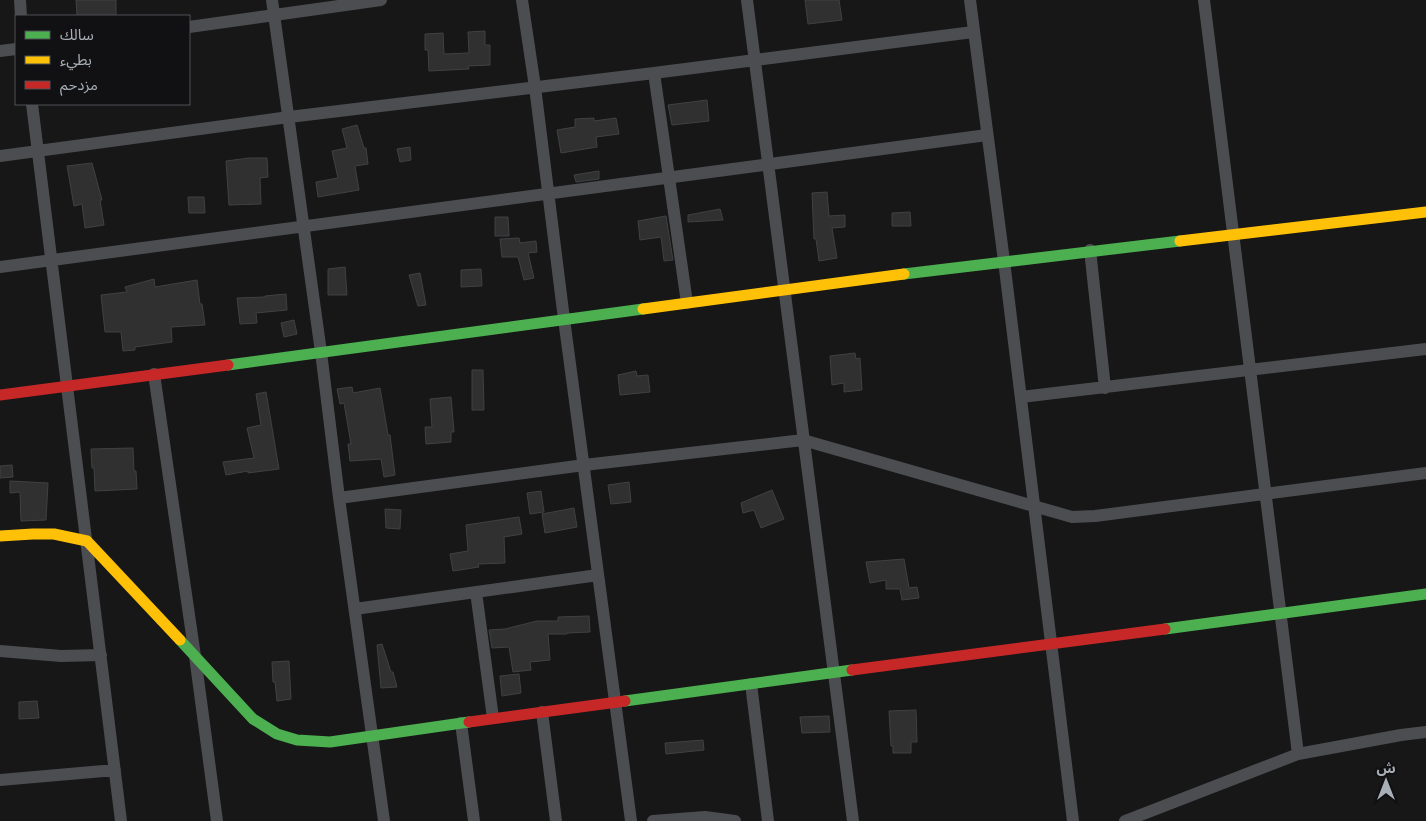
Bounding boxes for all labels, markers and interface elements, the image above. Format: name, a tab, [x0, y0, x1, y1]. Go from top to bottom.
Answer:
legend	[15, 15, 190, 105]
text: سالك	[60, 26, 94, 44]
text: بطيء	[60, 51, 92, 71]
text: مزدحم	[60, 76, 98, 96]
north arrow	[1361, 756, 1411, 806]
text: ش	[1376, 760, 1396, 777]

